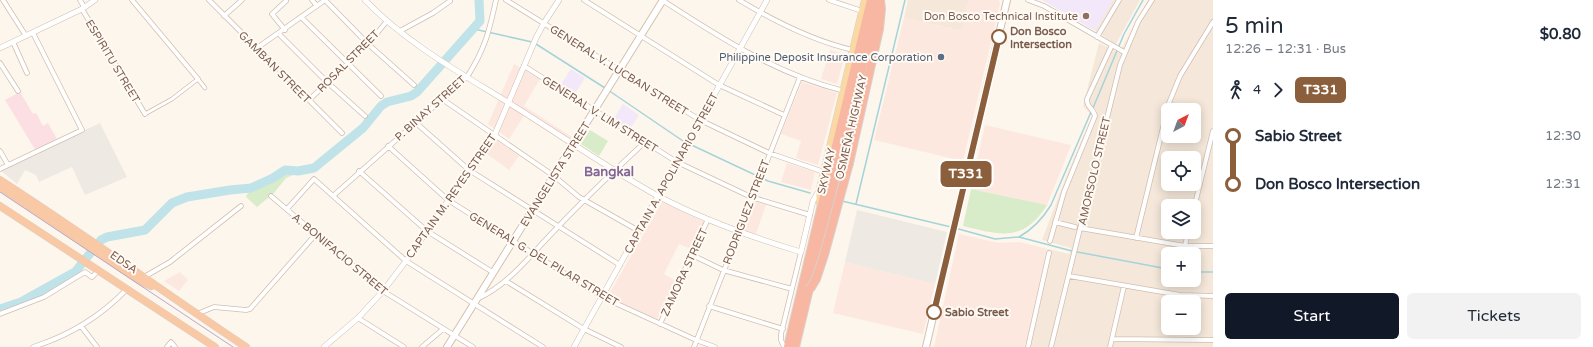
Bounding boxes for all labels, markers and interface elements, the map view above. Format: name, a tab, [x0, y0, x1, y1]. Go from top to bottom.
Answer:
place label: Don Bosco Technical Institute	[924, 10, 1078, 23]
marker: Don Bosco Technical Institute	[1081, 11, 1091, 21]
text: 5 min	[1225, 13, 1284, 39]
street label: ESPIRITU STREET	[83, 17, 143, 105]
street label: GENERAL V. LUCBAN STREET	[547, 22, 690, 119]
place label: Don Bosco Intersection	[1010, 25, 1072, 51]
text: $0.80	[1540, 25, 1581, 43]
street label: ROSAL STREET	[315, 27, 382, 95]
street label: GAMBAN STREET	[236, 29, 314, 106]
marker: Don Bosco Intersection	[991, 29, 1007, 45]
text: 12:26 – 12:31 · Bus	[1225, 41, 1346, 57]
place label: Philippine Deposit Insurance Corporation	[719, 51, 933, 64]
marker: Philippine Deposit Insurance Corporation	[936, 52, 946, 62]
street label: P. BINAY STREET	[392, 73, 469, 144]
street label: GENERAL V. LIM STREET	[540, 73, 660, 156]
street label: OSMEÑA HIGHWAY	[833, 74, 870, 181]
icon: walk	[1225, 79, 1247, 101]
icon: forward	[1267, 79, 1289, 101]
text: T331	[1303, 81, 1338, 98]
text: 4	[1253, 82, 1261, 98]
street label: CAPTAIN A. APOLINARIO STREET	[622, 90, 721, 256]
north arrow	[1161, 103, 1201, 143]
map controls	[1161, 103, 1201, 335]
street label: AMORSOLO STREET	[1076, 115, 1113, 227]
street label: EVANGELISTA STREET	[518, 119, 593, 229]
text: Sabio Street	[1255, 127, 1342, 145]
text: 12:30	[1545, 128, 1581, 144]
street label: CAPTAIN M. REYES STREET	[403, 131, 500, 261]
street label: SKYWAY	[815, 147, 838, 195]
button: locate	[1161, 151, 1201, 191]
street label: RODRIGUEZ STREET	[720, 158, 773, 266]
line badge: T331	[938, 161, 994, 187]
district label: Bangkal	[584, 164, 634, 180]
text: T331	[949, 165, 983, 182]
text: Don Bosco Intersection	[1255, 175, 1420, 193]
text: 12:31	[1545, 176, 1581, 192]
button: layers	[1161, 199, 1201, 239]
street label: GENERAL G. DEL PILAR STREET	[467, 210, 621, 309]
street label: A. BONIFACIO STREET	[289, 211, 390, 298]
street label: ZAMORA STREET	[658, 226, 711, 318]
button: +	[1161, 247, 1201, 287]
street label: EDSA	[108, 248, 140, 276]
button: Start	[1225, 293, 1399, 339]
button: Tickets	[1407, 293, 1581, 339]
button: −	[1161, 295, 1201, 335]
marker: Sabio Street	[926, 304, 942, 320]
place label: Sabio Street	[945, 306, 1009, 319]

